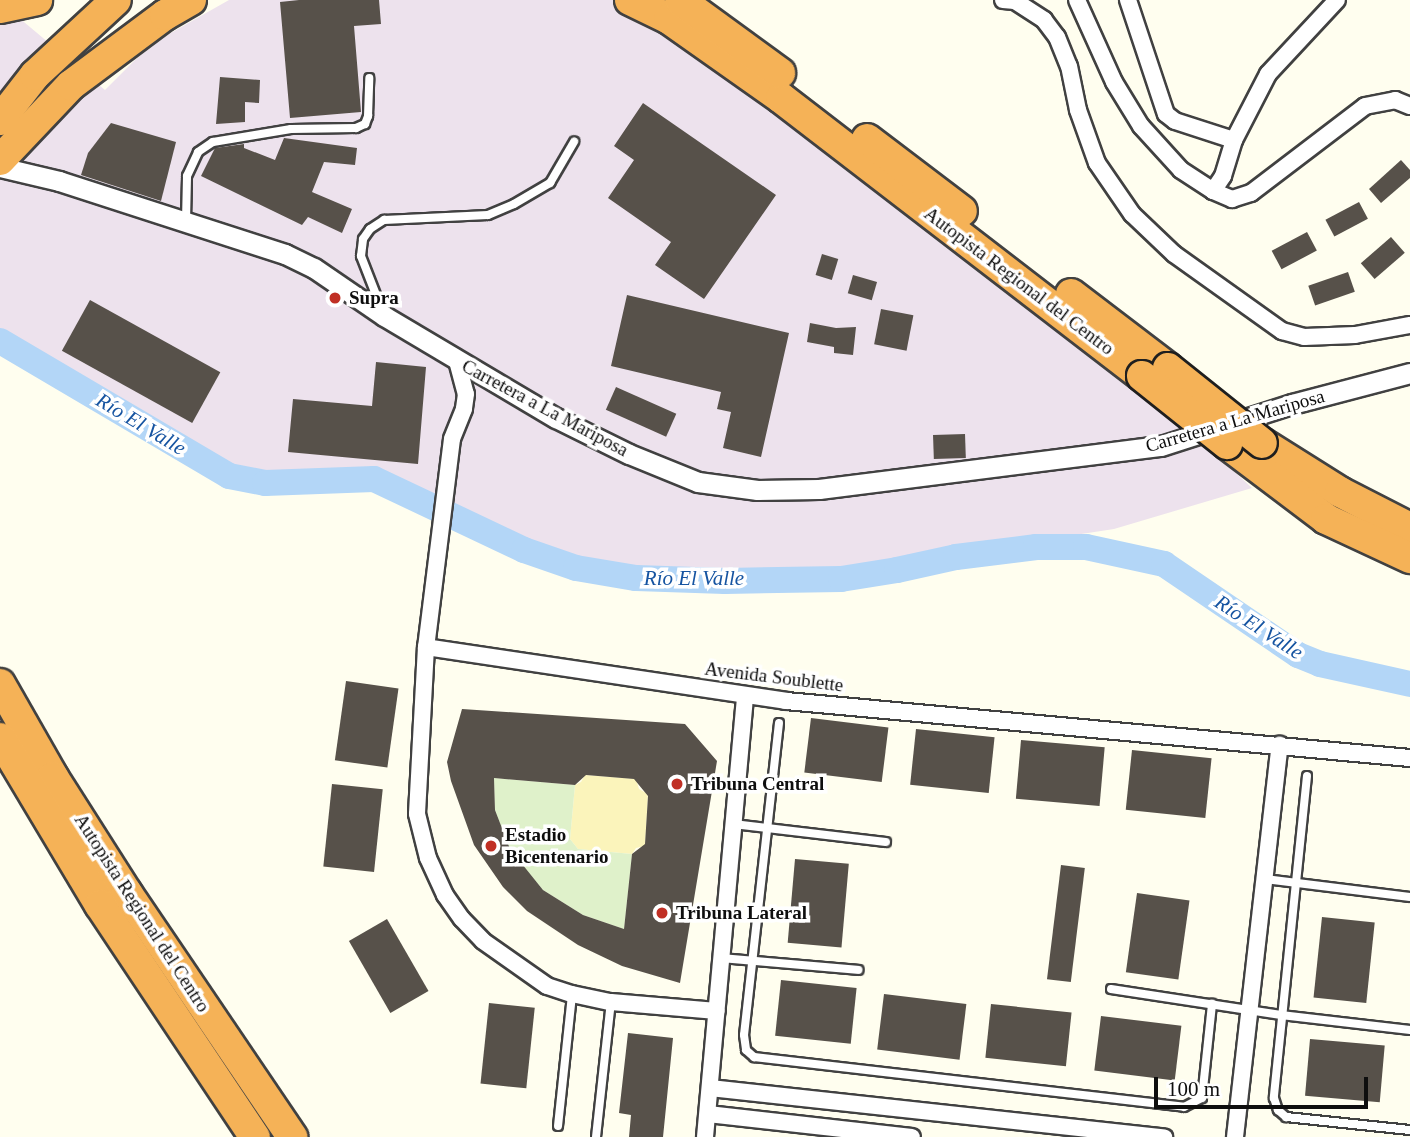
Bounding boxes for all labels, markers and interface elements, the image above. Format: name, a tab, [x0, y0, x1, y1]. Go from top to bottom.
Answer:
street label: Autopista Regional del Centro	[920, 202, 1118, 360]
place label: Supra	[349, 287, 399, 309]
marker: Supra	[327, 290, 343, 306]
street label: Carretera a La Mariposa	[458, 354, 632, 462]
street label: Carretera a La Mariposa	[1143, 385, 1327, 457]
water label: Río El Valle	[92, 387, 190, 461]
water label: Río El Valle	[644, 565, 744, 591]
water label: Río El Valle	[1210, 589, 1308, 665]
street label: Avenida Soublette	[703, 657, 845, 697]
place label: Tribuna Central	[691, 773, 824, 795]
marker: Tribuna Central	[669, 776, 685, 792]
street label: Autopista Regional del Centro	[69, 810, 215, 1016]
place label: Estadio Bicentenario	[505, 824, 608, 868]
marker: Estadio Bicentenario	[483, 838, 499, 854]
place label: Tribuna Lateral	[676, 902, 807, 924]
marker: Tribuna Lateral	[654, 905, 670, 921]
scale bar	[1158, 1064, 1372, 1108]
text: 100 m	[1167, 1077, 1220, 1101]

